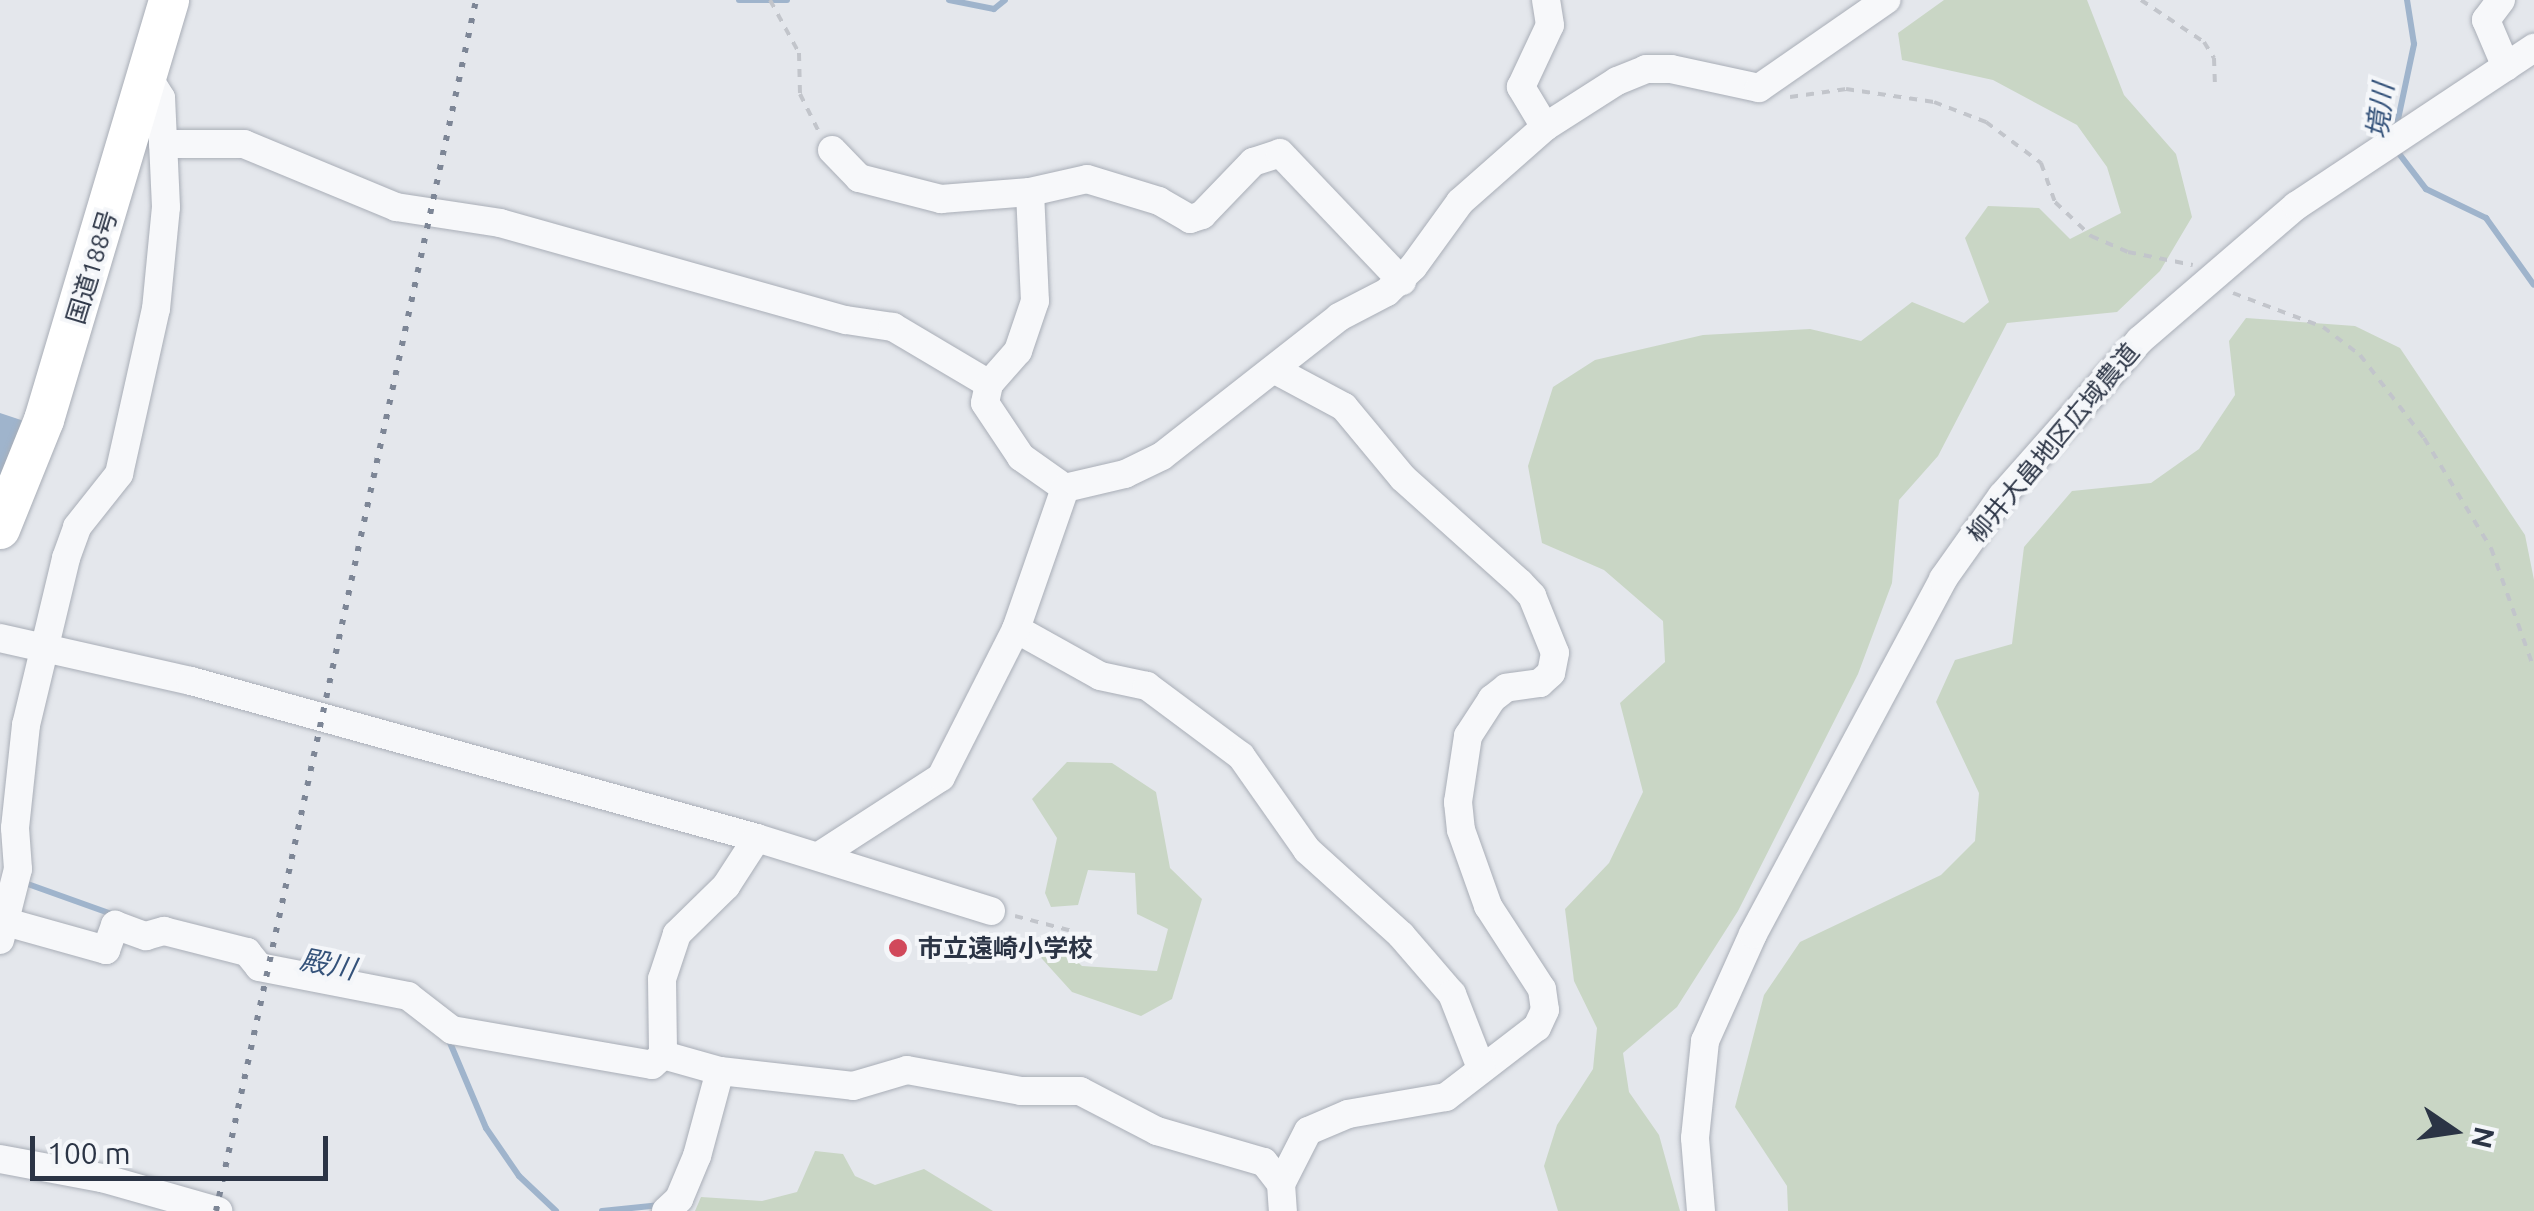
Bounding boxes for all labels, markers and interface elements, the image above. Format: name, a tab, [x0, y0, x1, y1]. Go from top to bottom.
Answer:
water label: 境川	[2360, 81, 2400, 141]
street label: 国道188号	[61, 207, 123, 327]
street label: 柳井大畠地区広域農道	[1961, 338, 2145, 548]
place label: 市立遠崎小学校	[918, 933, 1093, 963]
marker: 市立遠崎小学校	[887, 937, 909, 959]
water label: 殿川	[297, 942, 359, 986]
north arrow	[2404, 1081, 2504, 1181]
scale bar	[35, 1116, 332, 1178]
text: N	[2466, 1124, 2501, 1152]
text: 100 m	[47, 1136, 131, 1170]

